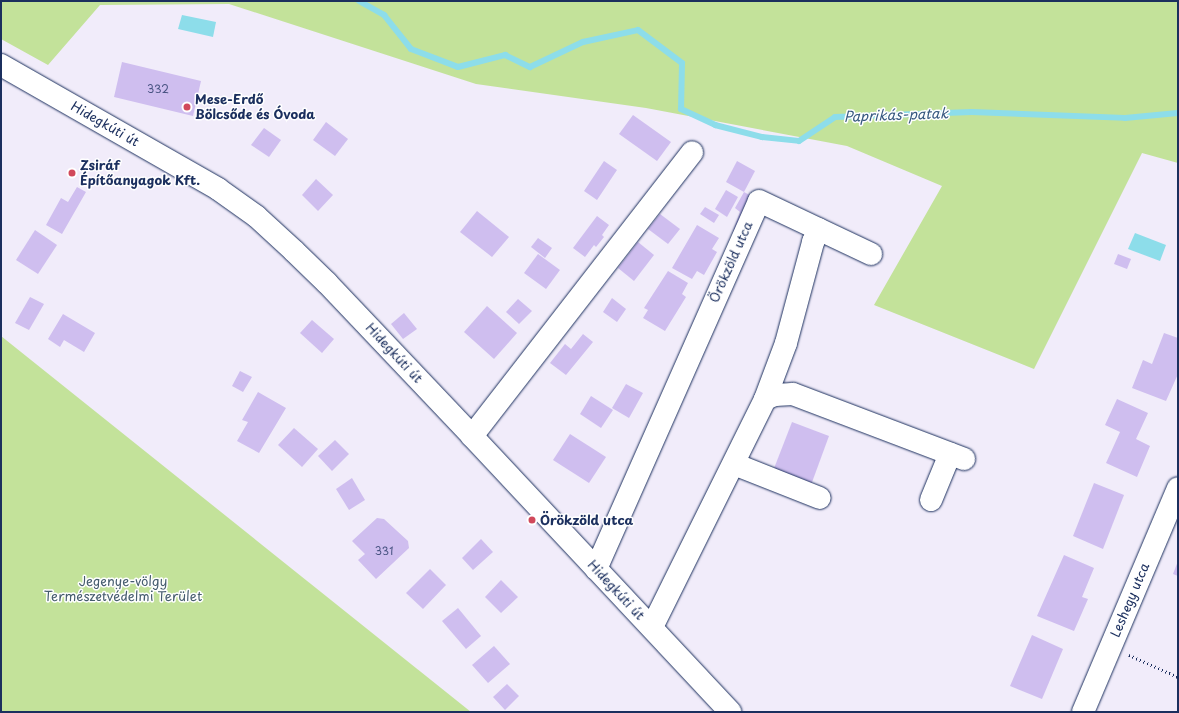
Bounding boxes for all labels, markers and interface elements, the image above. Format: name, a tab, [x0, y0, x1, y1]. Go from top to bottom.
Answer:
house number: 332	[147, 82, 169, 96]
place label: Mese-Erdő Bölcsőde és Óvoda	[195, 92, 316, 123]
street label: Hidegkúti út	[68, 98, 142, 150]
marker: Mese-Erdő Bölcsőde és Óvoda	[182, 102, 192, 112]
water label: Paprikás-patak	[843, 105, 949, 125]
place label: Zsiráf Építőanyagok Kft.	[80, 158, 200, 189]
marker: Zsiráf Építőanyagok Kft.	[67, 168, 77, 178]
street label: Örökzöld utca	[706, 219, 756, 305]
street label: Hidegkúti út	[362, 320, 426, 386]
place label: Örökzöld utca	[540, 512, 633, 528]
marker: Örökzöld utca	[527, 515, 537, 525]
house number: 331	[375, 544, 393, 558]
street label: Hidegkúti út	[584, 557, 648, 623]
street label: Leshegy utca	[1107, 560, 1153, 640]
park label: Jegenye-völgy Természetvédelmi Terület	[43, 574, 203, 605]

